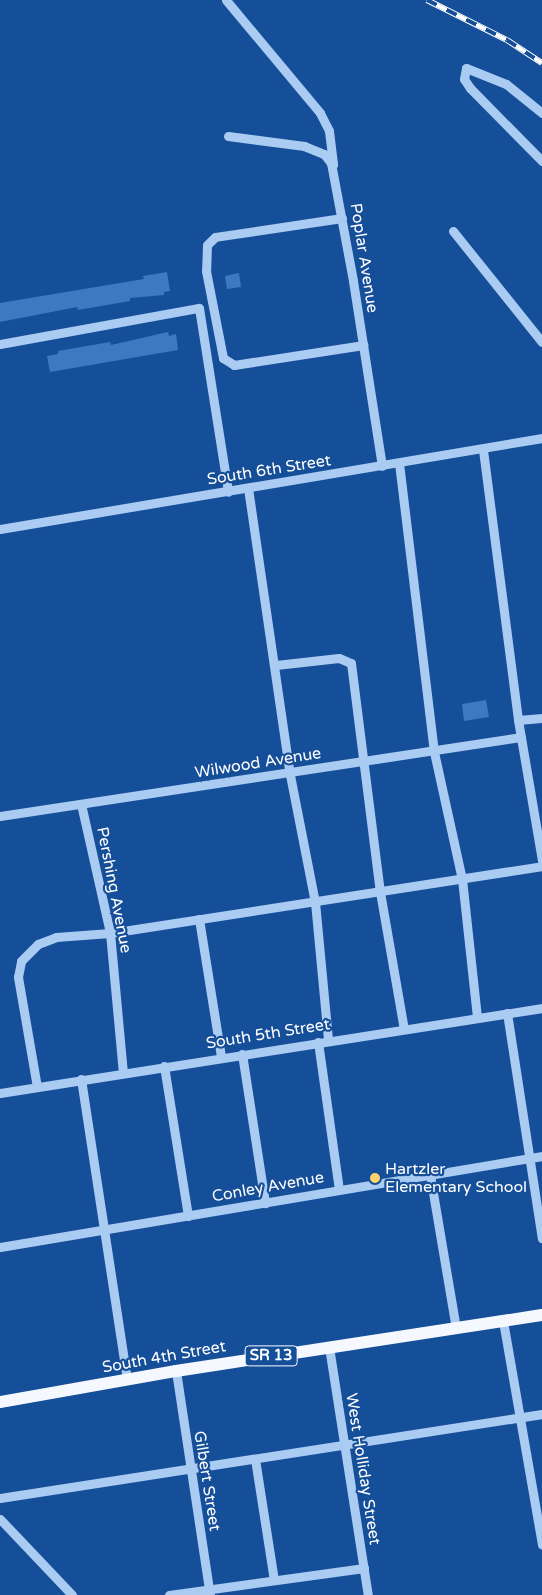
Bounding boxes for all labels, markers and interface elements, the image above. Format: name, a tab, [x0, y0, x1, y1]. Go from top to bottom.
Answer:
street label: Poplar Avenue	[346, 202, 382, 314]
street label: South 6th Street	[206, 451, 332, 489]
street label: Wilwood Avenue	[194, 744, 322, 782]
street label: Pershing Avenue	[92, 825, 136, 955]
street label: South 5th Street	[205, 1015, 331, 1053]
place label: Hartzler Elementary School	[385, 1159, 527, 1197]
street label: Conley Avenue	[211, 1168, 325, 1206]
marker: Hartzler Elementary School	[369, 1172, 381, 1184]
street label: South 4th Street	[101, 1337, 227, 1377]
road number: SR 13	[244, 1344, 298, 1368]
street label: West Holliday Street	[342, 1392, 384, 1546]
street label: Gilbert Street	[190, 1429, 224, 1533]

